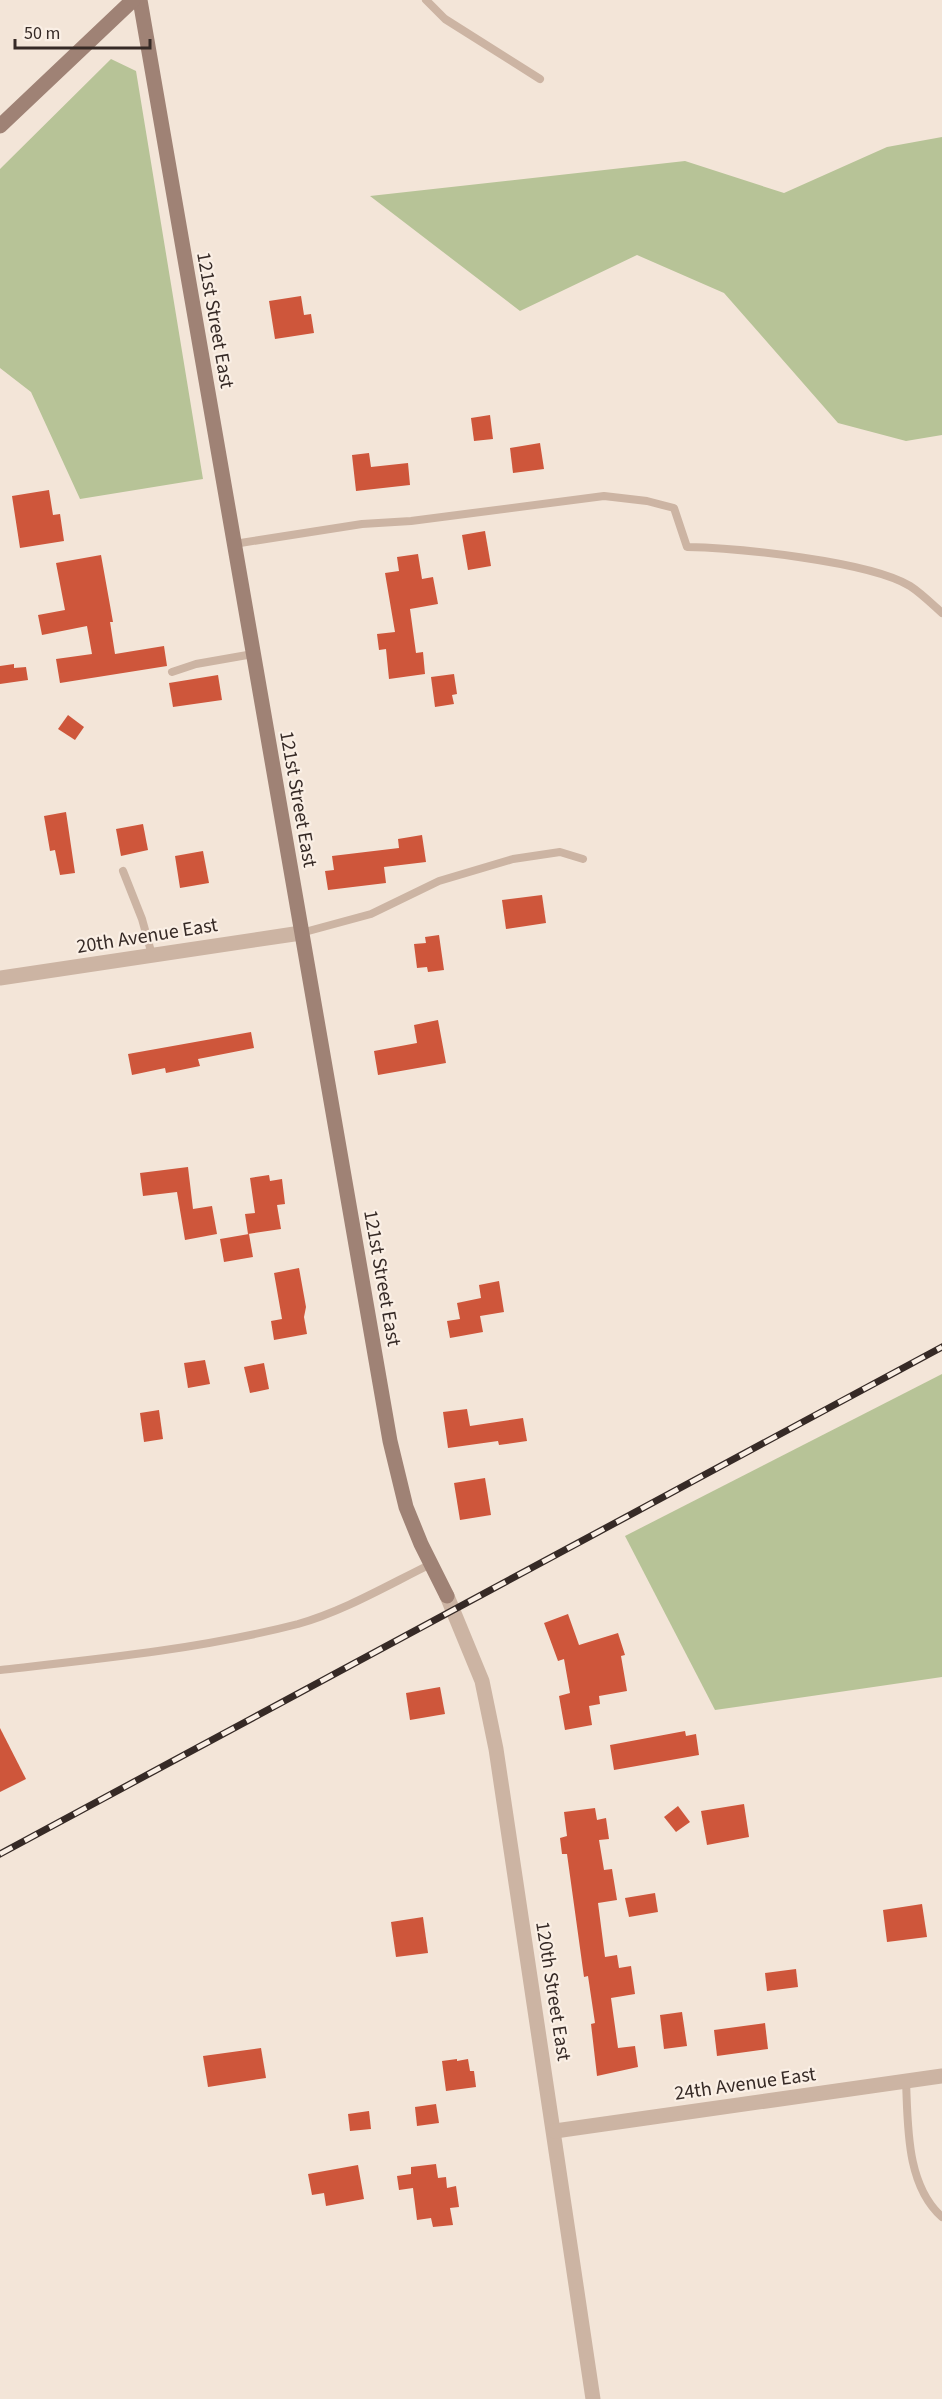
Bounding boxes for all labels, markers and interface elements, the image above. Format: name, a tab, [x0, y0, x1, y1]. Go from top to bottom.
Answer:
scale bar	[15, 12, 150, 50]
text: 50 m	[24, 21, 60, 46]
street label: 121st Street East	[189, 250, 241, 391]
street label: 121st Street East	[272, 729, 324, 870]
street label: 20th Avenue East	[75, 911, 220, 961]
street label: 121st Street East	[356, 1208, 408, 1349]
street label: 120th Street East	[528, 1919, 578, 2063]
street label: 24th Avenue East	[673, 2060, 818, 2108]

